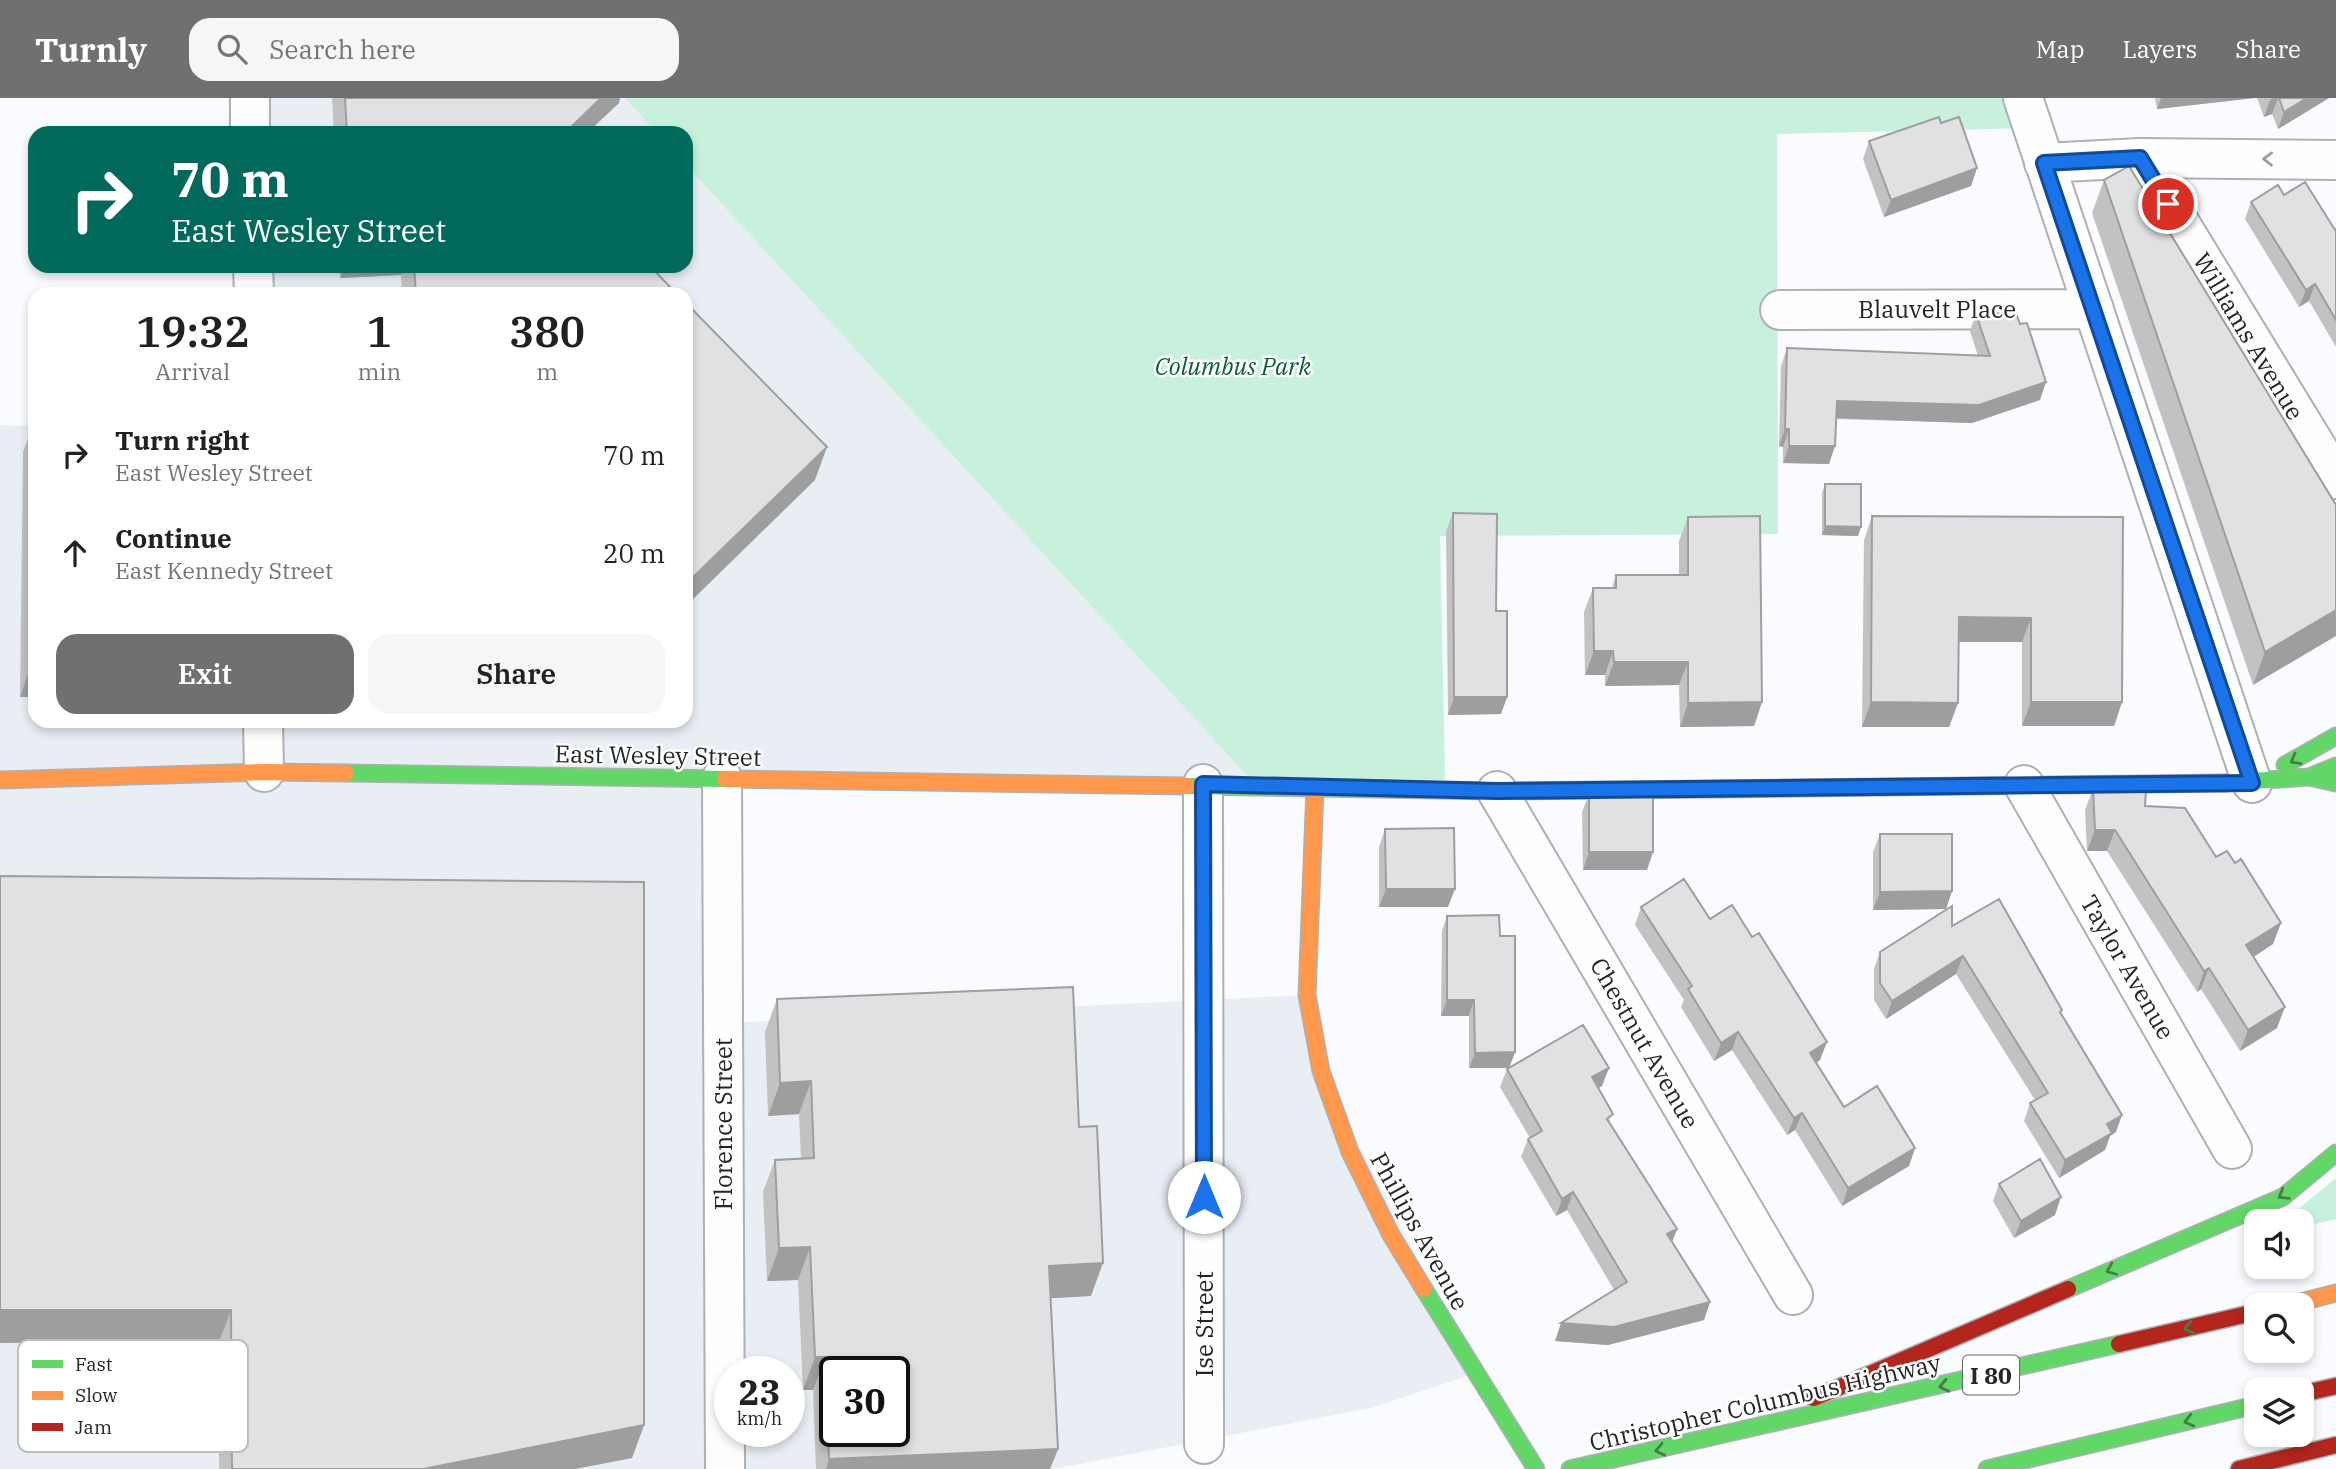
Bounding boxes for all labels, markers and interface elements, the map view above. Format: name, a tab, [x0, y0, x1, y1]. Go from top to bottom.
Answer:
search box	[189, 18, 679, 81]
text: Turnly	[35, 28, 147, 71]
icon: search	[213, 30, 251, 68]
text: Search here	[269, 32, 416, 66]
text: Map	[2036, 33, 2084, 65]
text: Layers	[2122, 33, 2197, 65]
text: Share	[2235, 33, 2301, 65]
text: 70 m	[171, 147, 289, 210]
one-way arrow	[2262, 151, 2273, 167]
icon: right	[56, 154, 147, 245]
pin	[2138, 174, 2198, 234]
icon: arrive	[2149, 185, 2187, 223]
text: East Wesley Street	[171, 209, 446, 251]
street label: Williams Avenue	[2186, 246, 2312, 426]
street label: Blauvelt Place	[1858, 293, 2016, 325]
text: 19:32	[136, 304, 249, 359]
text: 1	[367, 304, 392, 359]
text: 380	[509, 304, 585, 359]
park label: Columbus Park	[1155, 350, 1311, 382]
text: Arrival	[155, 356, 230, 386]
text: min	[357, 356, 401, 386]
text: m	[536, 356, 558, 386]
text: Turn right	[115, 423, 249, 457]
icon: right	[56, 436, 94, 474]
text: 70 m	[603, 438, 665, 472]
text: East Wesley Street	[115, 457, 313, 487]
text: Continue	[115, 521, 232, 555]
icon: ahead	[56, 534, 94, 572]
text: 20 m	[603, 536, 665, 570]
text: East Kennedy Street	[115, 555, 333, 585]
button: Exit	[56, 634, 354, 714]
button: Share	[368, 634, 665, 714]
street label: East Wesley Street	[554, 737, 762, 773]
one-way arrow	[2289, 752, 2302, 765]
street label: Taylor Avenue	[2074, 889, 2182, 1045]
street label: Chestnut Avenue	[1583, 952, 1707, 1134]
street label: Florence Street	[707, 1038, 739, 1210]
street label: Phillips Avenue	[1363, 1146, 1477, 1316]
position arrow	[1167, 1160, 1241, 1234]
one-way arrow	[2278, 1187, 2291, 1200]
map controls	[2244, 1209, 2314, 1447]
button: sound	[2244, 1209, 2314, 1279]
one-way arrow	[2106, 1262, 2119, 1276]
street label: Ise Street	[1188, 1271, 1220, 1377]
button: search	[2244, 1293, 2314, 1363]
one-way arrow	[2183, 1320, 2195, 1334]
legend	[18, 1340, 248, 1452]
street label: Christopher Columbus Highway	[1586, 1346, 1944, 1458]
text: Fast	[75, 1352, 113, 1376]
speed limit sign: 30	[819, 1356, 910, 1447]
road number: I 80	[1963, 1356, 2019, 1394]
text: 23	[738, 1369, 781, 1415]
button: layers	[2244, 1377, 2314, 1447]
one-way arrow	[1938, 1378, 1950, 1392]
text: Slow	[75, 1383, 117, 1407]
text: km/h	[737, 1407, 782, 1430]
one-way arrow	[2184, 1413, 2196, 1427]
text: Jam	[75, 1415, 112, 1439]
one-way arrow	[1654, 1441, 1666, 1456]

